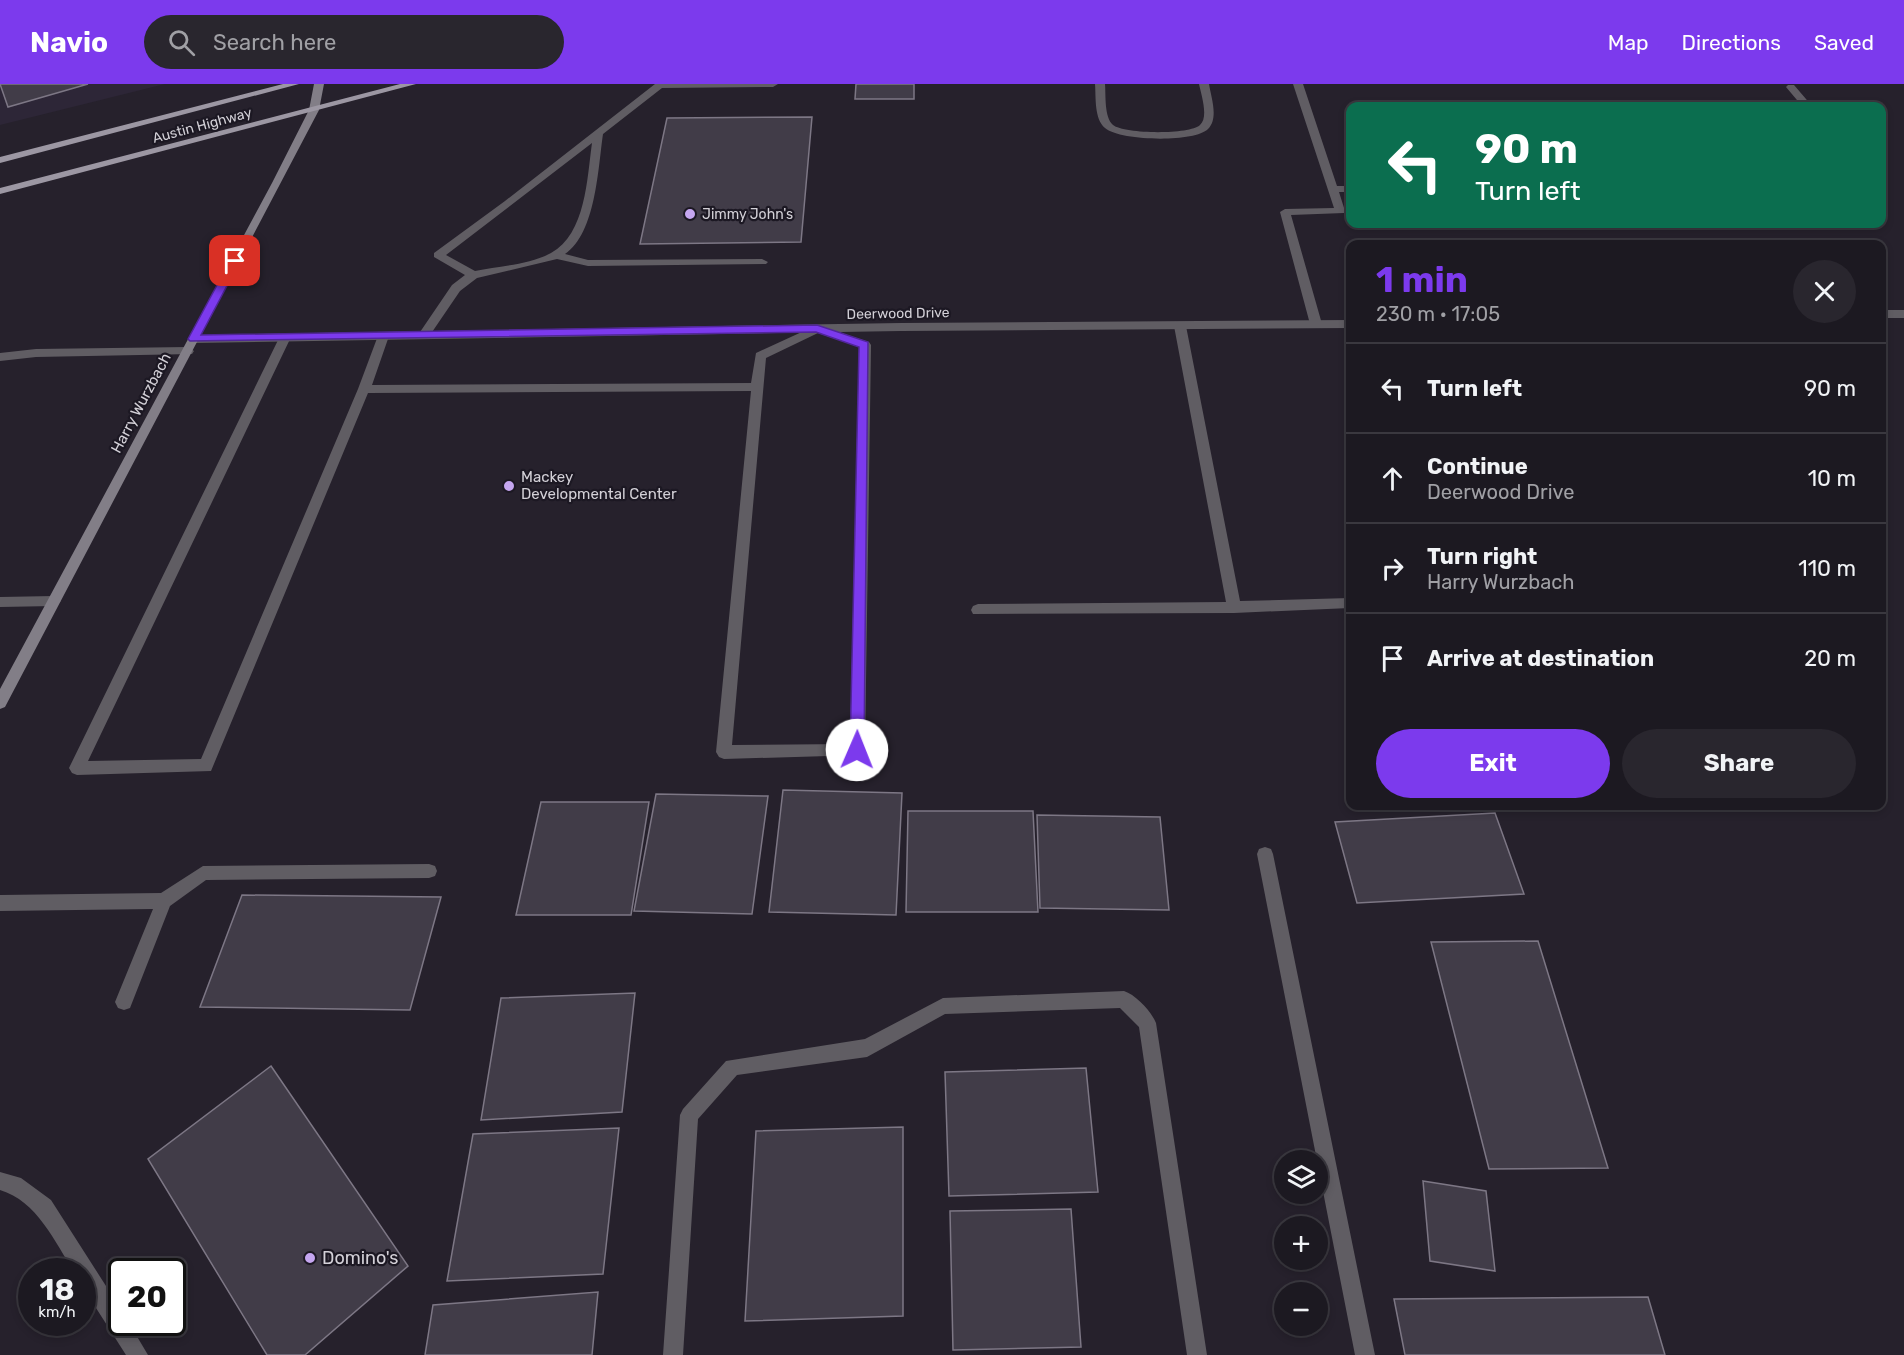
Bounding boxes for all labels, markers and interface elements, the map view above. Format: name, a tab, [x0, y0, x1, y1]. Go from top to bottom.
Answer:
search box	[144, 15, 564, 69]
text: Navio	[30, 26, 108, 59]
icon: search	[165, 26, 198, 59]
text: Search here	[213, 29, 336, 56]
text: Map	[1608, 30, 1649, 55]
text: Directions	[1682, 30, 1781, 55]
text: Saved	[1814, 30, 1874, 55]
street label: Austin Highway	[151, 104, 254, 147]
text: 90 m	[1475, 124, 1578, 174]
icon: left	[1376, 126, 1454, 204]
text: Turn left	[1475, 175, 1580, 207]
place label: Jimmy John's	[702, 206, 793, 223]
marker: Jimmy John's	[683, 207, 697, 221]
pin	[209, 235, 260, 286]
icon: arrive	[218, 244, 251, 277]
text: 1 min	[1376, 258, 1468, 301]
button: close	[1793, 260, 1856, 323]
text: 230 m · 17:05	[1376, 302, 1500, 326]
street label: Deerwood Drive	[846, 304, 950, 323]
street label: Harry Wurzbach	[107, 350, 175, 456]
icon: left	[1376, 372, 1409, 405]
text: Turn left	[1427, 375, 1522, 402]
text: 90 m	[1804, 375, 1856, 402]
text: Continue	[1427, 453, 1528, 480]
icon: ahead	[1376, 462, 1409, 495]
text: 10 m	[1808, 465, 1856, 492]
place label: Mackey Developmental Center	[521, 468, 677, 503]
marker: Mackey Developmental Center	[502, 479, 516, 493]
text: Deerwood Drive	[1427, 480, 1574, 504]
text: Turn right	[1427, 543, 1537, 570]
icon: right	[1376, 552, 1409, 585]
text: 110 m	[1798, 555, 1856, 582]
text: Harry Wurzbach	[1427, 570, 1574, 594]
icon: arrive	[1376, 642, 1409, 675]
text: Arrive at destination	[1427, 645, 1654, 672]
text: 20 m	[1804, 645, 1856, 672]
position arrow	[825, 718, 889, 782]
button: Exit	[1376, 729, 1610, 798]
button: Share	[1622, 729, 1856, 798]
map controls	[1274, 1150, 1328, 1336]
button: layers	[1274, 1150, 1328, 1204]
button: +	[1274, 1216, 1328, 1270]
place label: Domino's	[322, 1247, 399, 1269]
marker: Domino's	[303, 1251, 317, 1265]
speed limit sign: 20	[108, 1258, 186, 1336]
text: 18	[39, 1272, 75, 1308]
button: −	[1274, 1282, 1328, 1336]
text: km/h	[38, 1303, 76, 1321]

